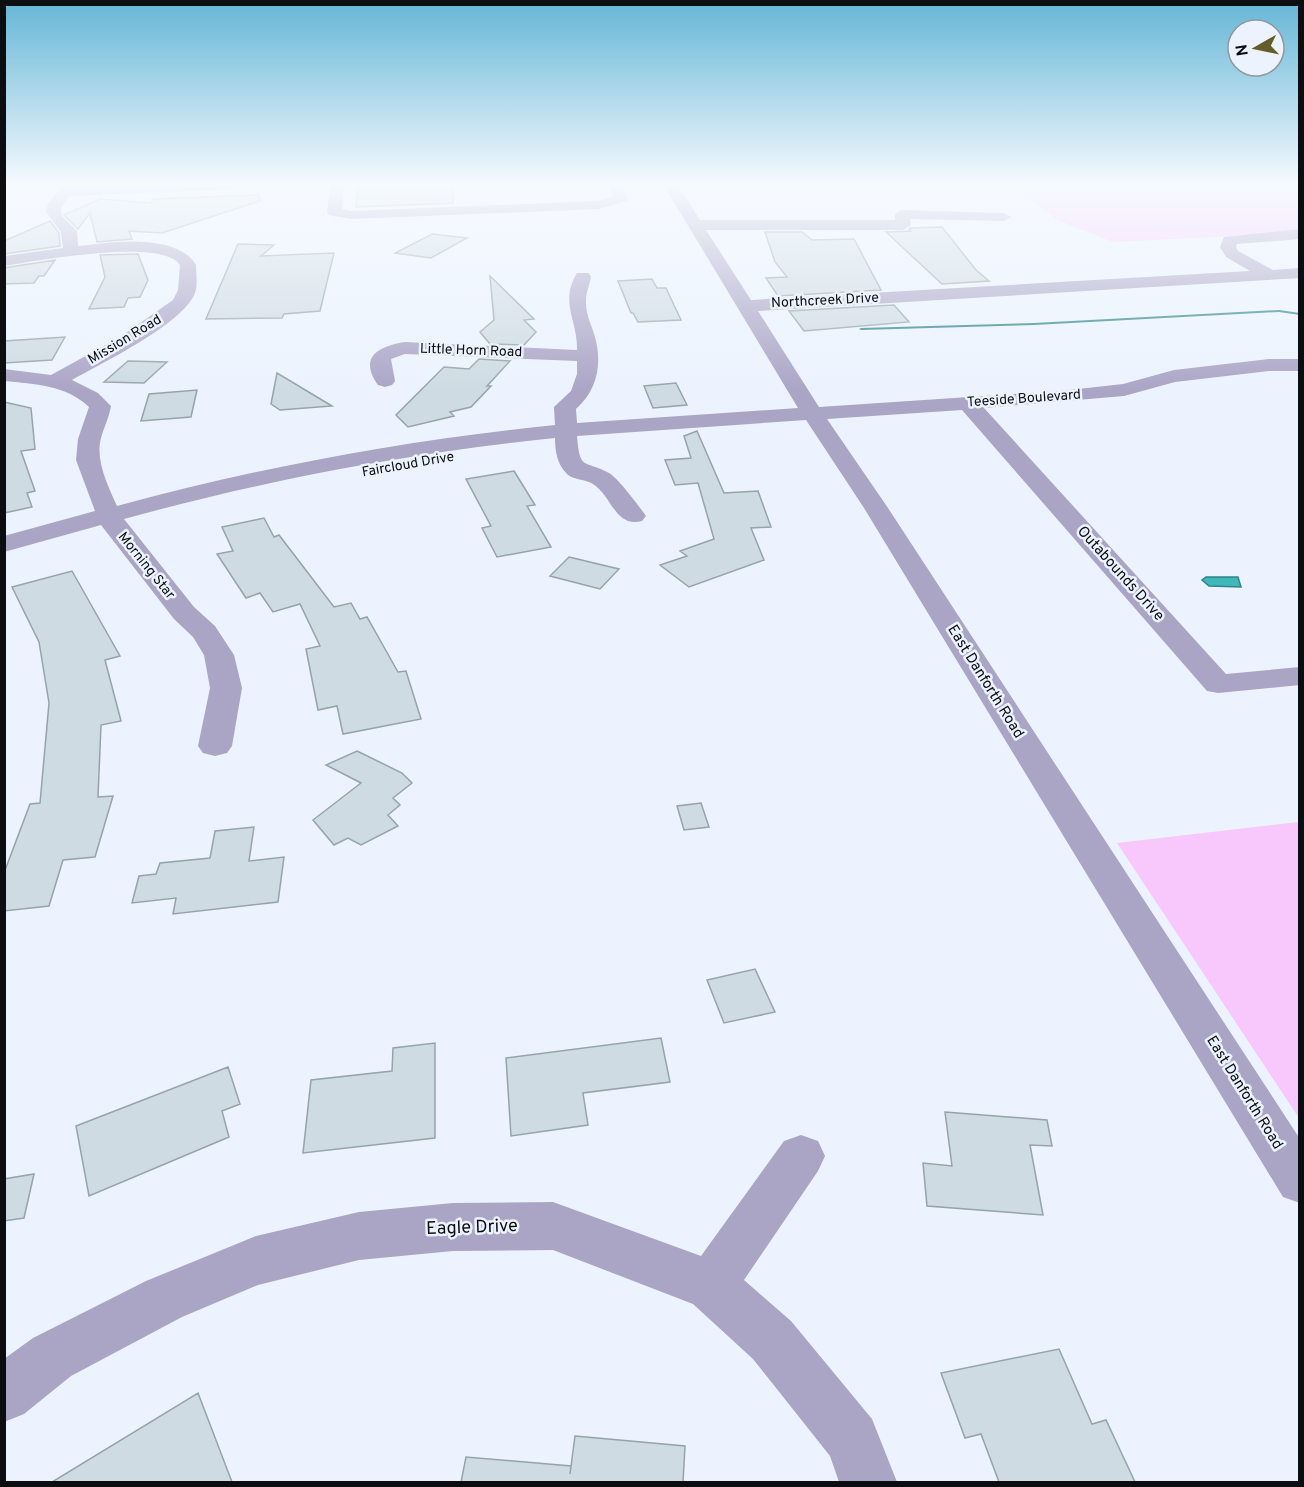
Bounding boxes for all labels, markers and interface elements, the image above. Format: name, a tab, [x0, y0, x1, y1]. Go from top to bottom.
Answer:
north arrow	[1226, 18, 1286, 78]
text: N	[1232, 43, 1254, 57]
street label: Northcreek Drive	[771, 290, 879, 312]
street label: Mission Road	[85, 311, 165, 369]
street label: Little Horn Road	[419, 341, 523, 361]
street label: Teeside Boulevard	[966, 387, 1082, 411]
street label: Faircloud Drive	[361, 449, 455, 481]
street label: Outabounds Drive	[1072, 522, 1168, 626]
street label: Morning Star	[114, 529, 179, 603]
street label: East Danforth Road	[942, 622, 1028, 742]
street label: East Danforth Road	[1201, 1033, 1287, 1153]
street label: Eagle Drive	[426, 1215, 518, 1241]

